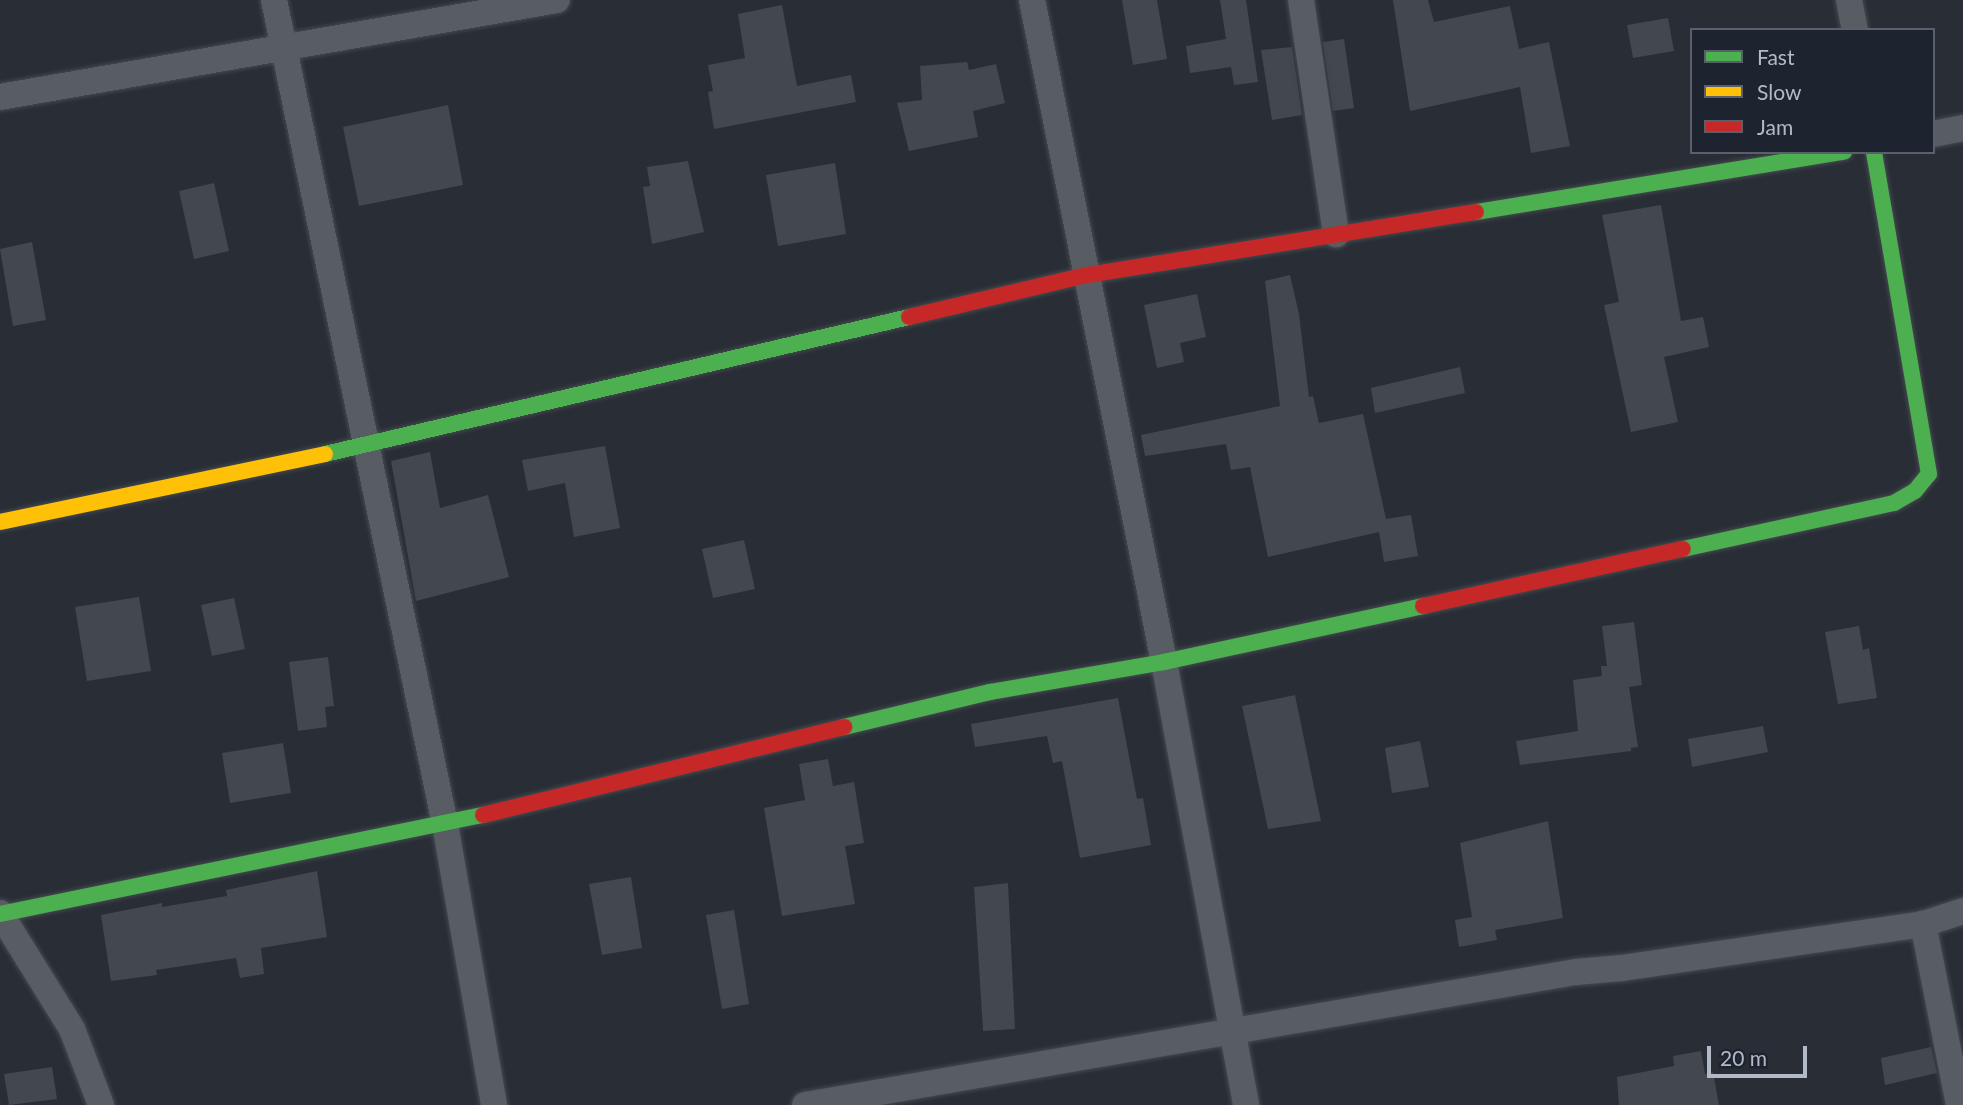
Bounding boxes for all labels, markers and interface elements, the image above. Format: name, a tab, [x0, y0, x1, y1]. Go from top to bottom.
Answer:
legend	[1690, 28, 1935, 154]
text: Fast	[1757, 44, 1794, 69]
text: Slow	[1757, 79, 1801, 104]
text: Jam	[1757, 114, 1793, 139]
scale bar	[1711, 1032, 1811, 1076]
text: 20 m	[1720, 1045, 1767, 1070]

